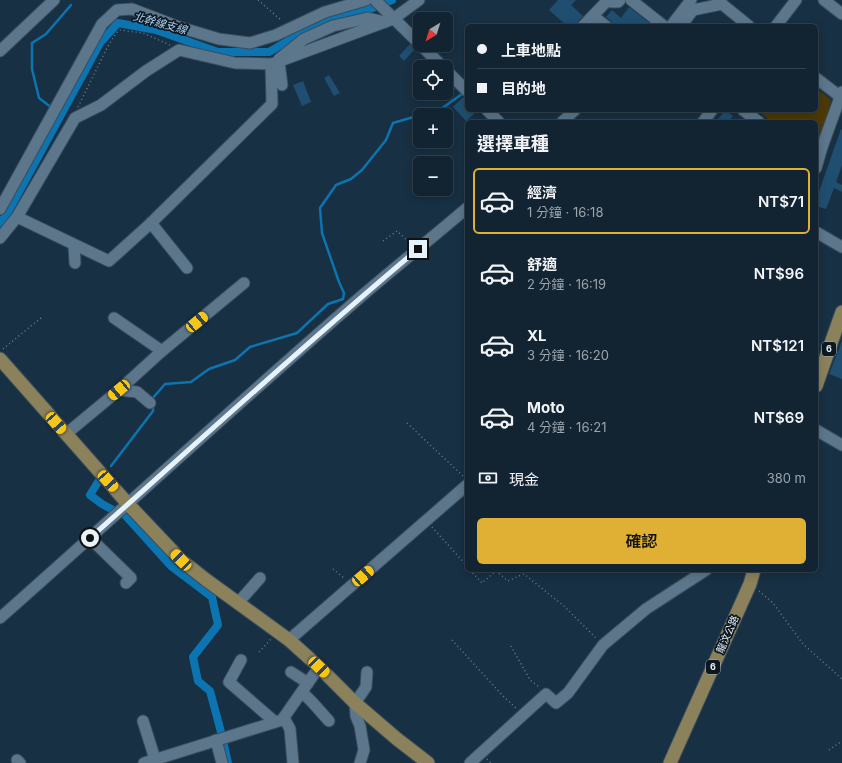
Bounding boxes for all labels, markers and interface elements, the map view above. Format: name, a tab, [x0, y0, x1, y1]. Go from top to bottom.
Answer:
water label: 北幹線支線	[132, 9, 190, 37]
north arrow	[413, 12, 453, 52]
map controls	[413, 12, 453, 196]
text: 上車地點	[501, 41, 561, 60]
button: locate	[413, 60, 453, 100]
text: 目的地	[501, 79, 546, 98]
button: +	[413, 108, 453, 148]
text: 選擇車種	[477, 133, 549, 154]
button: −	[413, 156, 453, 196]
icon: car	[479, 183, 515, 219]
text: 經濟	[527, 183, 557, 202]
text: NT$71	[758, 192, 804, 211]
text: 1 分鐘 · 16:18	[527, 204, 603, 220]
route end	[409, 240, 427, 258]
icon: car	[479, 255, 515, 291]
text: 舒適	[527, 255, 557, 274]
text: NT$96	[754, 264, 804, 283]
text: 2 分鐘 · 16:19	[527, 276, 606, 292]
car	[184, 310, 210, 334]
text: XL	[527, 326, 547, 345]
icon: car	[479, 327, 515, 363]
text: NT$121	[751, 336, 804, 355]
road number: 6	[822, 342, 836, 356]
text: 3 分鐘 · 16:20	[527, 347, 609, 363]
car	[106, 378, 132, 402]
text: Moto	[527, 398, 565, 417]
icon: car	[479, 399, 515, 435]
text: NT$69	[754, 408, 804, 427]
car	[44, 410, 68, 436]
text: 4 分鐘 · 16:21	[527, 419, 606, 435]
icon: cash	[477, 467, 499, 489]
car	[96, 468, 120, 494]
text: 現金	[509, 470, 539, 489]
text: 380 m	[767, 470, 806, 486]
button: 確認	[477, 518, 806, 564]
route start	[81, 529, 99, 547]
car	[168, 547, 194, 573]
car	[350, 564, 376, 588]
street label: 龍汶公路	[713, 613, 741, 655]
car	[306, 654, 332, 680]
road number: 6	[706, 660, 720, 674]

